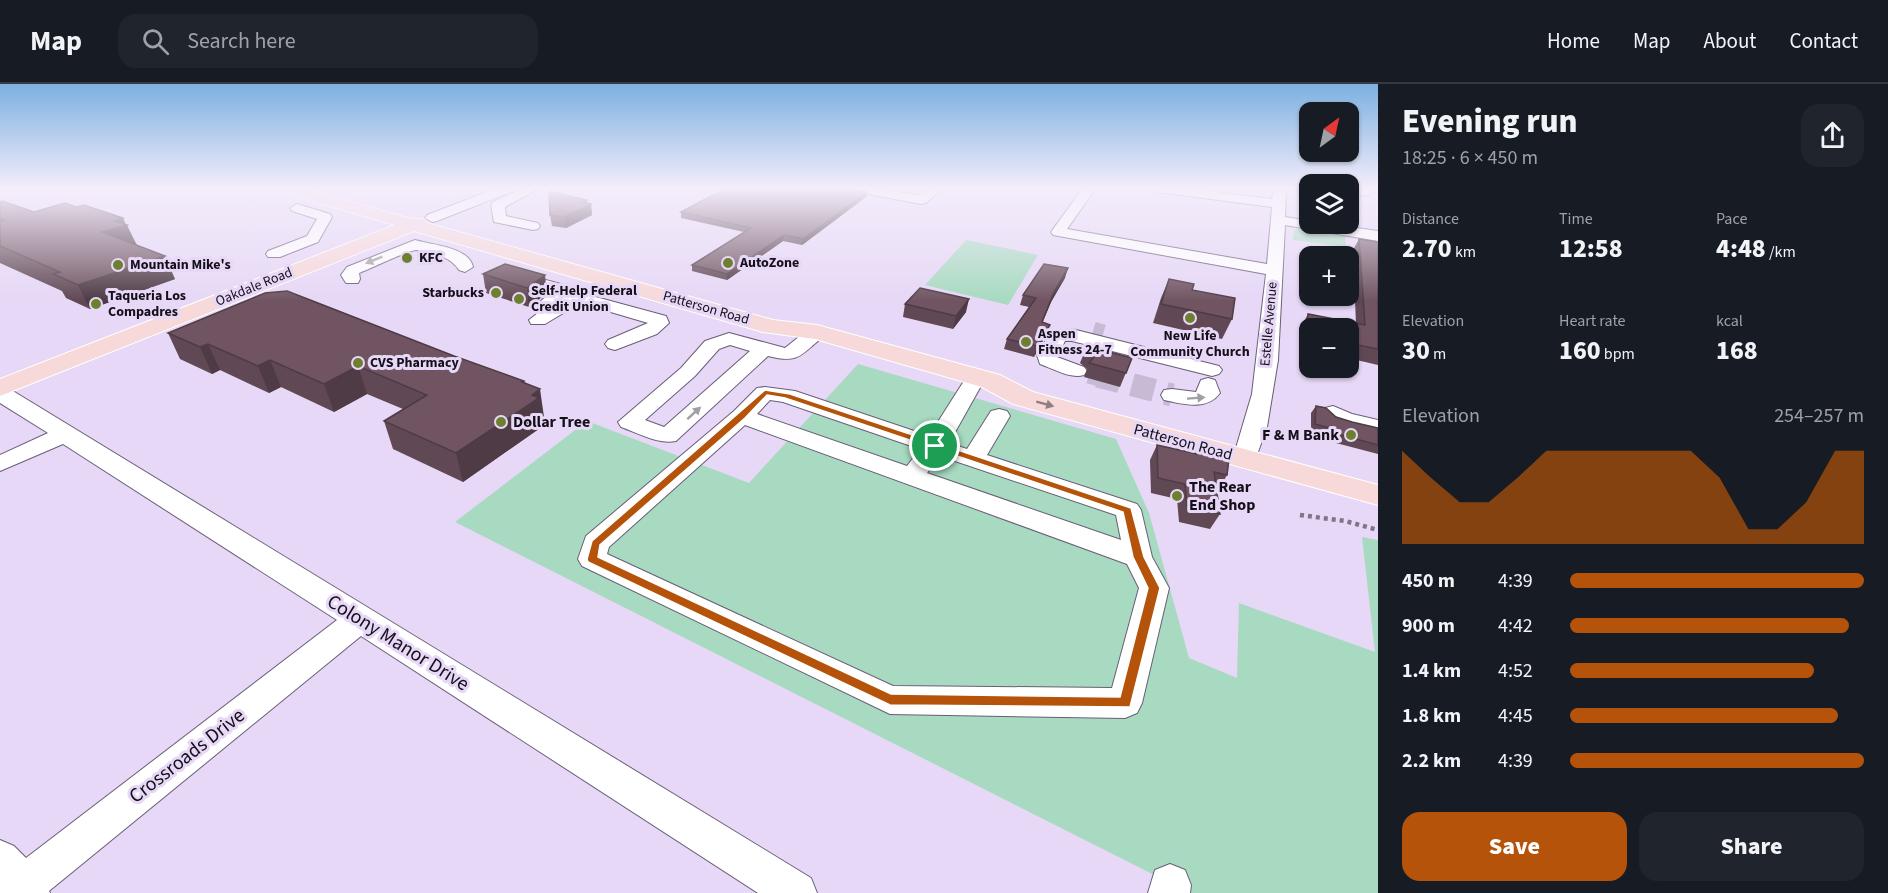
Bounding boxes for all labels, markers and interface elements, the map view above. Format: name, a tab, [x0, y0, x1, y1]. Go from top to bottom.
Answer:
search box	[118, 14, 538, 68]
text: Map	[30, 21, 82, 61]
icon: search	[139, 25, 172, 58]
text: Search here	[187, 25, 296, 57]
text: Home	[1547, 26, 1600, 56]
text: Map	[1633, 26, 1671, 56]
text: About	[1704, 26, 1756, 56]
text: Contact	[1789, 26, 1858, 56]
text: Evening run	[1402, 98, 1578, 145]
north arrow	[1299, 102, 1359, 162]
map controls	[1299, 102, 1359, 378]
button: share	[1801, 104, 1864, 167]
text: 18:25 · 6 × 450 m	[1402, 144, 1538, 172]
button: layers	[1299, 174, 1359, 234]
text: Distance	[1402, 208, 1459, 230]
text: Time	[1559, 208, 1593, 230]
text: Pace	[1716, 208, 1747, 230]
text: 2.70	[1402, 230, 1452, 267]
text: 12:58	[1559, 230, 1623, 267]
text: 4:48	[1716, 230, 1766, 267]
text: km	[1452, 241, 1476, 263]
text: /km	[1766, 241, 1796, 263]
button: +	[1299, 246, 1359, 306]
place label: KFC	[419, 248, 443, 268]
marker: KFC	[400, 251, 414, 265]
place label: AutoZone	[739, 253, 799, 273]
place label: Mountain Mike's	[130, 255, 231, 275]
one-way arrow	[365, 255, 383, 265]
marker: AutoZone	[721, 256, 735, 270]
marker: Mountain Mike's	[111, 258, 125, 272]
street label: Oakdale Road	[213, 263, 295, 311]
place label: Self-Help Federal Credit Union	[531, 281, 637, 317]
street label: Estelle Avenue	[1255, 281, 1283, 367]
place label: Starbucks	[422, 283, 484, 303]
place label: Taqueria Los Compadres	[108, 286, 186, 322]
marker: Starbucks	[489, 286, 503, 300]
street label: Patterson Road	[661, 286, 751, 330]
marker: Self-Help Federal Credit Union	[512, 292, 526, 306]
marker: Taqueria Los Compadres	[89, 297, 103, 311]
text: Elevation	[1402, 310, 1464, 332]
text: Heart rate	[1559, 310, 1626, 332]
text: kcal	[1716, 310, 1743, 332]
marker: New Life Community Church	[1183, 311, 1197, 325]
button: −	[1299, 318, 1359, 378]
place label: Aspen Fitness 24-7	[1037, 324, 1112, 360]
place label: New Life Community Church	[1130, 326, 1250, 362]
text: 30	[1402, 332, 1430, 369]
text: 160	[1559, 332, 1601, 369]
text: 168	[1716, 332, 1758, 369]
marker: Aspen Fitness 24-7	[1019, 335, 1033, 349]
text: m	[1430, 343, 1446, 365]
text: bpm	[1601, 343, 1635, 365]
place label: CVS Pharmacy	[370, 353, 460, 373]
marker: CVS Pharmacy	[351, 356, 365, 370]
one-way arrow	[1186, 393, 1205, 403]
one-way arrow	[1036, 400, 1054, 410]
text: Elevation	[1402, 402, 1480, 430]
text: 254–257 m	[1774, 402, 1864, 430]
one-way arrow	[686, 406, 700, 420]
place label: Dollar Tree	[513, 411, 590, 433]
marker: Dollar Tree	[494, 415, 508, 429]
street label: Patterson Road	[1131, 418, 1235, 466]
pin	[909, 420, 960, 471]
place label: F & M Bank	[1262, 424, 1339, 446]
marker: F & M Bank	[1344, 428, 1358, 442]
icon: arrive	[918, 429, 951, 462]
place label: The Rear End Shop	[1189, 476, 1255, 516]
marker: The Rear End Shop	[1170, 489, 1184, 503]
text: 450 m	[1402, 567, 1455, 595]
text: 4:39	[1498, 567, 1533, 595]
street label: Colony Manor Drive	[321, 588, 475, 698]
text: 900 m	[1402, 612, 1455, 640]
text: 4:42	[1498, 612, 1533, 640]
text: 1.4 km	[1402, 657, 1461, 685]
text: 4:52	[1498, 657, 1533, 685]
street label: Crossroads Drive	[123, 702, 251, 810]
text: 1.8 km	[1402, 702, 1461, 730]
text: 4:45	[1498, 702, 1533, 730]
text: 2.2 km	[1402, 747, 1461, 775]
text: 4:39	[1498, 747, 1533, 775]
button: Save	[1402, 812, 1627, 881]
button: Share	[1639, 812, 1864, 881]

